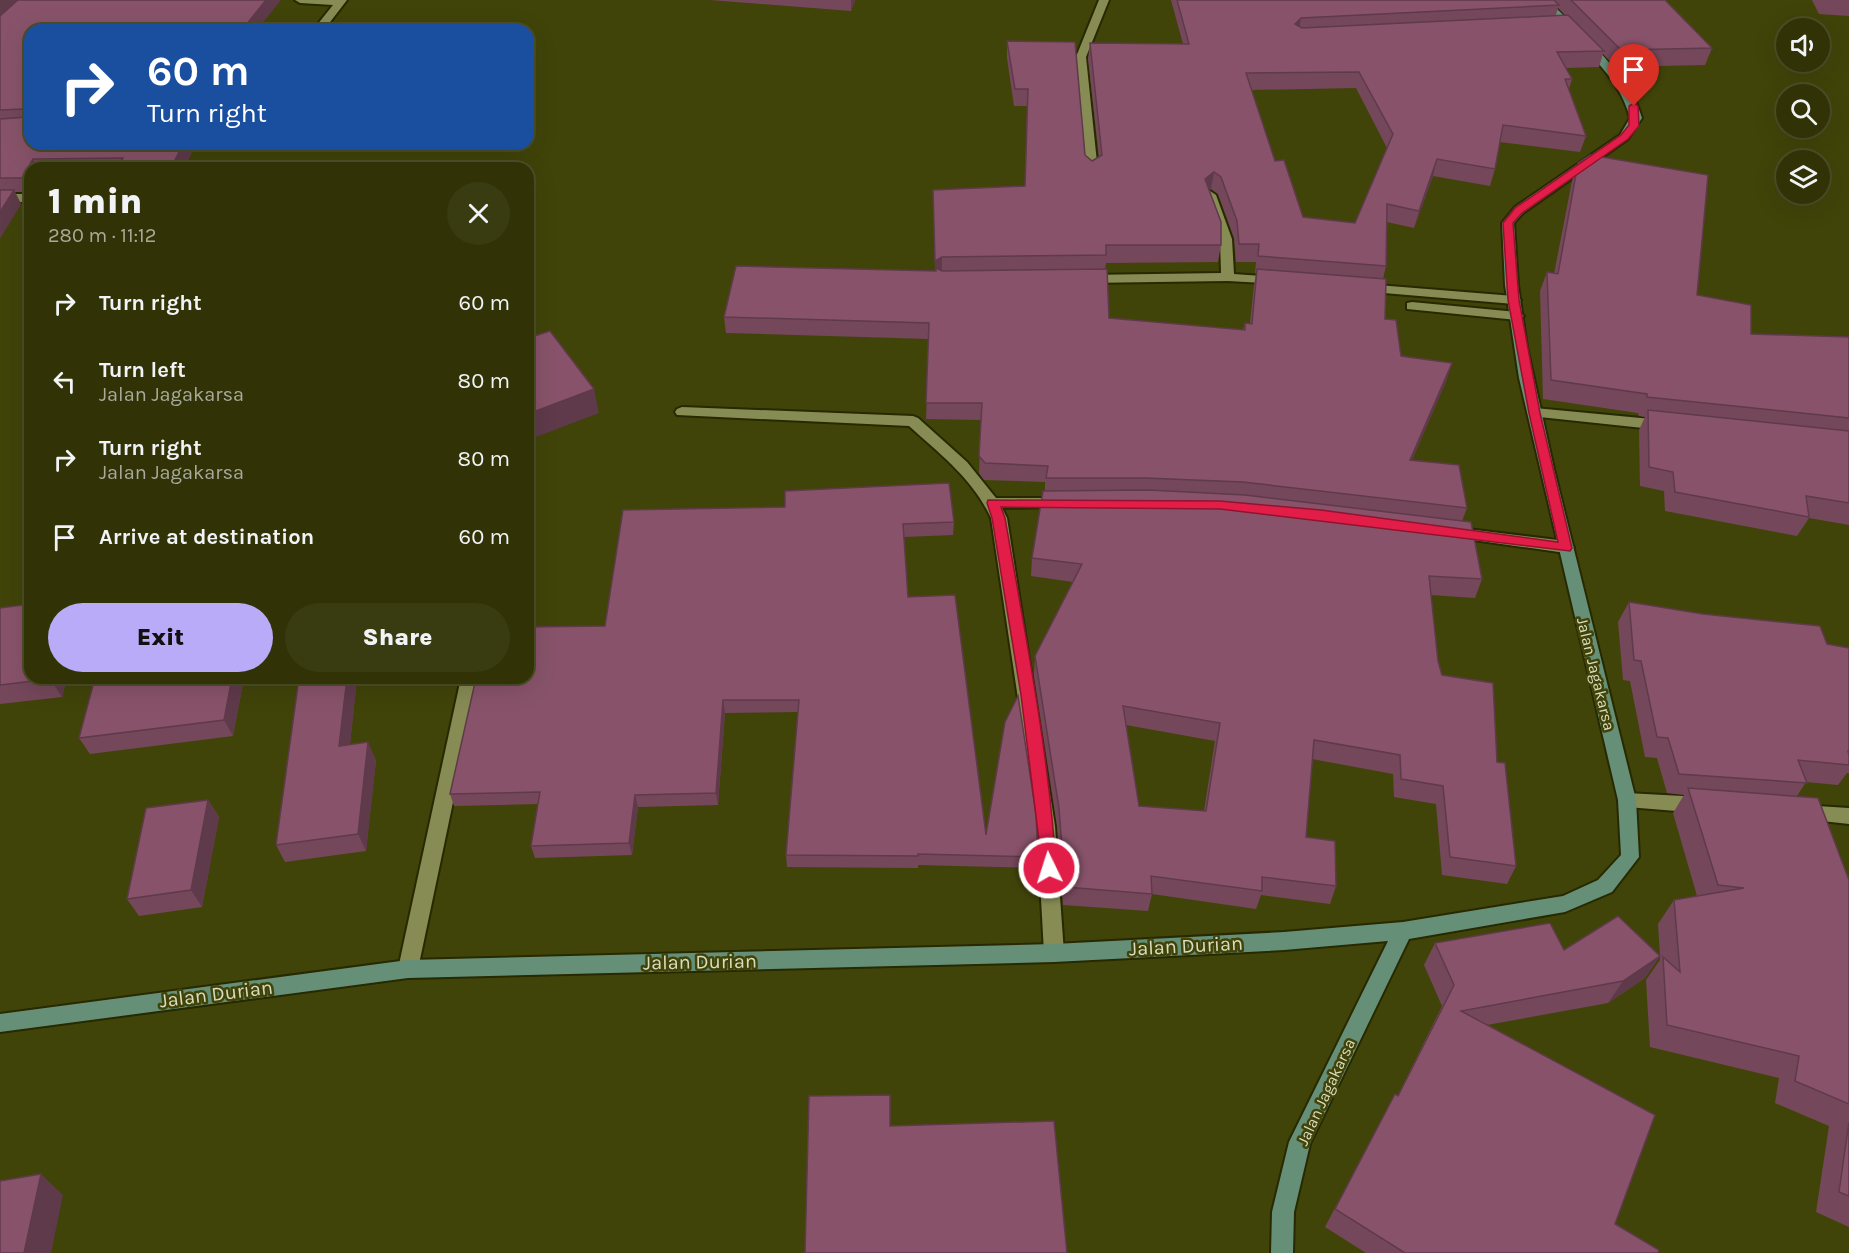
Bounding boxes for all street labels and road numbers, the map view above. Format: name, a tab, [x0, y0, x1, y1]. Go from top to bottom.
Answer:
street label: Jalan Jagakarsa	[1573, 615, 1619, 733]
street label: Jalan Durian	[1128, 932, 1244, 960]
street label: Jalan Durian	[643, 950, 757, 974]
street label: Jalan Durian	[158, 976, 274, 1012]
street label: Jalan Jagakarsa	[1293, 1035, 1359, 1149]

